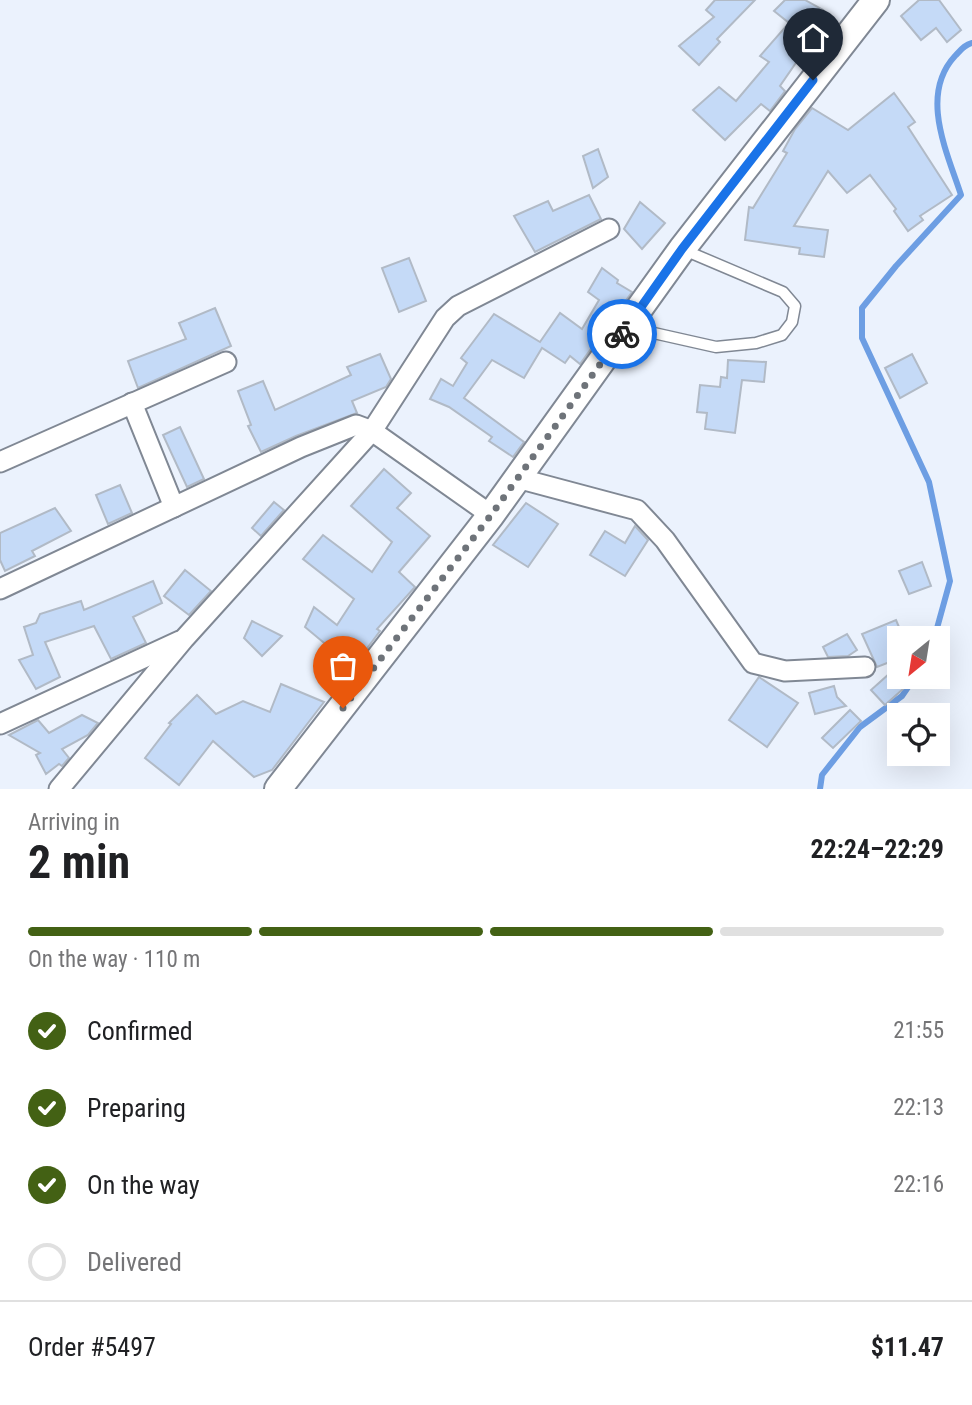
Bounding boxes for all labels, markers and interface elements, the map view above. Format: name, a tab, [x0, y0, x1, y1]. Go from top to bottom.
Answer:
pin	[783, 8, 843, 80]
icon: home	[794, 19, 832, 57]
courier	[587, 299, 657, 369]
icon: bike	[603, 315, 641, 353]
north arrow	[887, 626, 950, 690]
map controls	[887, 626, 950, 766]
pin	[313, 636, 373, 708]
icon: bag	[324, 647, 362, 685]
button: locate	[887, 703, 950, 766]
text: Arriving in	[28, 809, 120, 836]
text: 22:24–22:29	[810, 834, 944, 864]
text: 2 min	[28, 835, 130, 889]
text: On the way · 110 m	[28, 946, 200, 973]
icon: check	[28, 1012, 66, 1050]
text: Confirmed	[87, 1016, 193, 1046]
text: 21:55	[893, 1017, 944, 1044]
icon: check	[28, 1089, 66, 1127]
text: Preparing	[87, 1093, 186, 1123]
text: 22:13	[893, 1094, 944, 1121]
icon: check	[28, 1166, 66, 1204]
text: On the way	[87, 1170, 200, 1200]
text: 22:16	[893, 1171, 944, 1198]
text: Delivered	[87, 1247, 182, 1277]
text: Order #5497	[28, 1332, 156, 1362]
text: $11.47	[871, 1332, 944, 1362]

